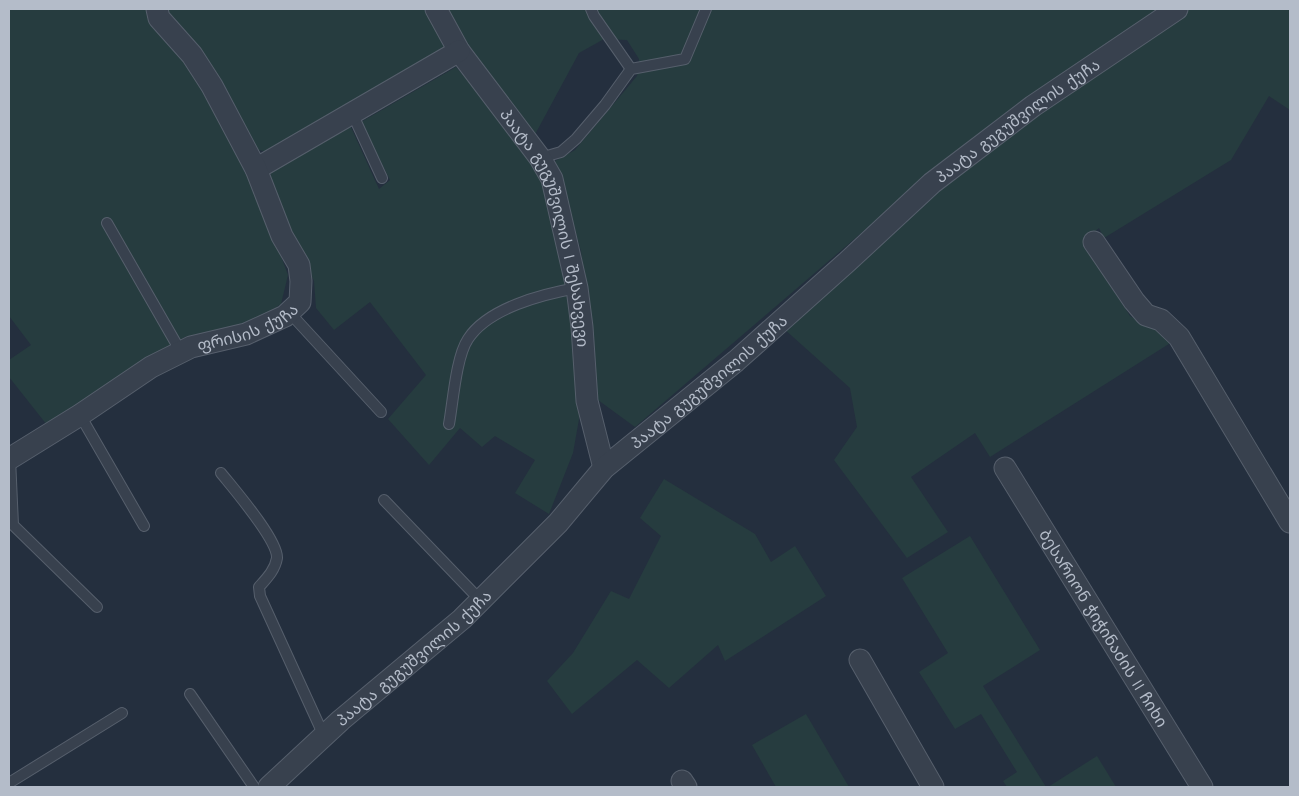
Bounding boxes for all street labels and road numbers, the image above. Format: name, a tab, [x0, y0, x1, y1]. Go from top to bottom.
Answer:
street label: პაატა გუგუშვილის ქუჩა	[931, 54, 1103, 187]
street label: პაატა გუგუშვილის I შესახვევი	[496, 105, 593, 348]
street label: ფრისის ქუჩა	[195, 299, 302, 355]
street label: პაატა გუგუშვილის ქუჩა	[626, 311, 791, 453]
street label: ბესარიონ ჭიჭინაძის II ჩიხი	[1036, 526, 1172, 730]
street label: პაატა გუგუშვილის ქუჩა	[332, 586, 495, 730]

